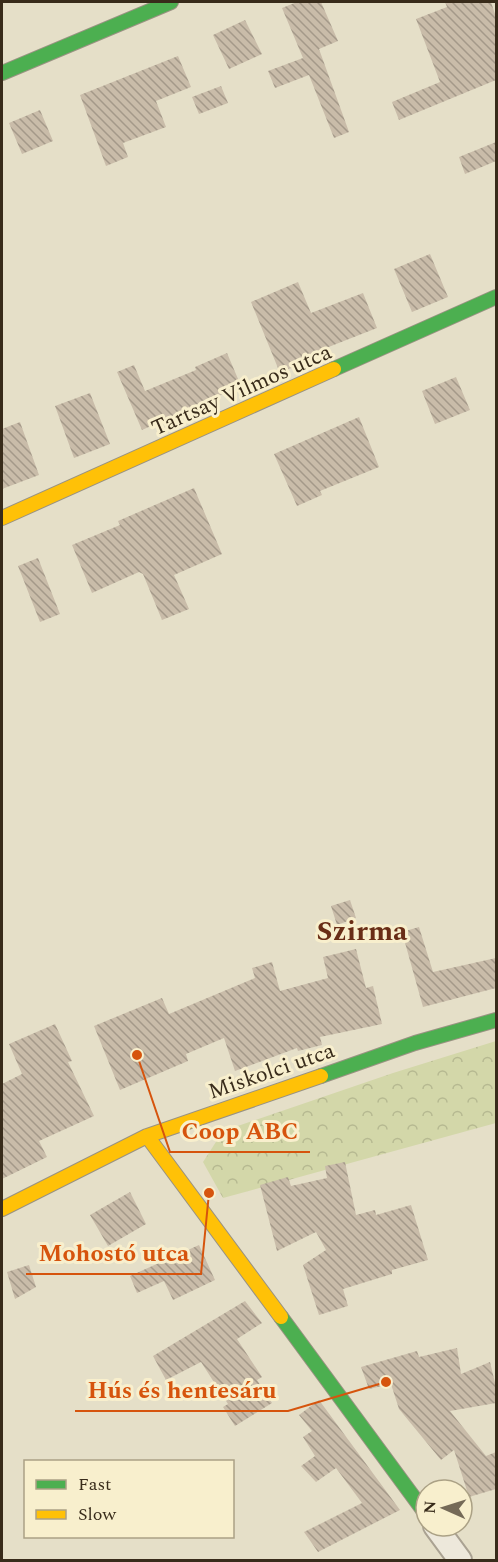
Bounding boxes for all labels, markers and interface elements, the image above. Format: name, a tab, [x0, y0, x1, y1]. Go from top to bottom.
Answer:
street label: Tartsay Vilmos utca	[146, 336, 337, 445]
district label: Szirma	[316, 910, 408, 953]
street label: Miskolci utca	[204, 1034, 339, 1109]
callout: Coop ABC	[170, 1110, 310, 1152]
text: Coop ABC	[182, 1114, 298, 1150]
callout: Mohostó utca	[26, 1232, 201, 1274]
text: Mohostó utca	[39, 1236, 190, 1272]
callout: Hús és hentesáru	[75, 1369, 288, 1411]
text: Hús és hentesáru	[88, 1373, 276, 1409]
legend	[24, 1460, 234, 1538]
text: Fast	[78, 1471, 111, 1498]
north arrow	[414, 1478, 474, 1538]
text: N	[418, 1500, 442, 1514]
text: Slow	[78, 1501, 117, 1528]

